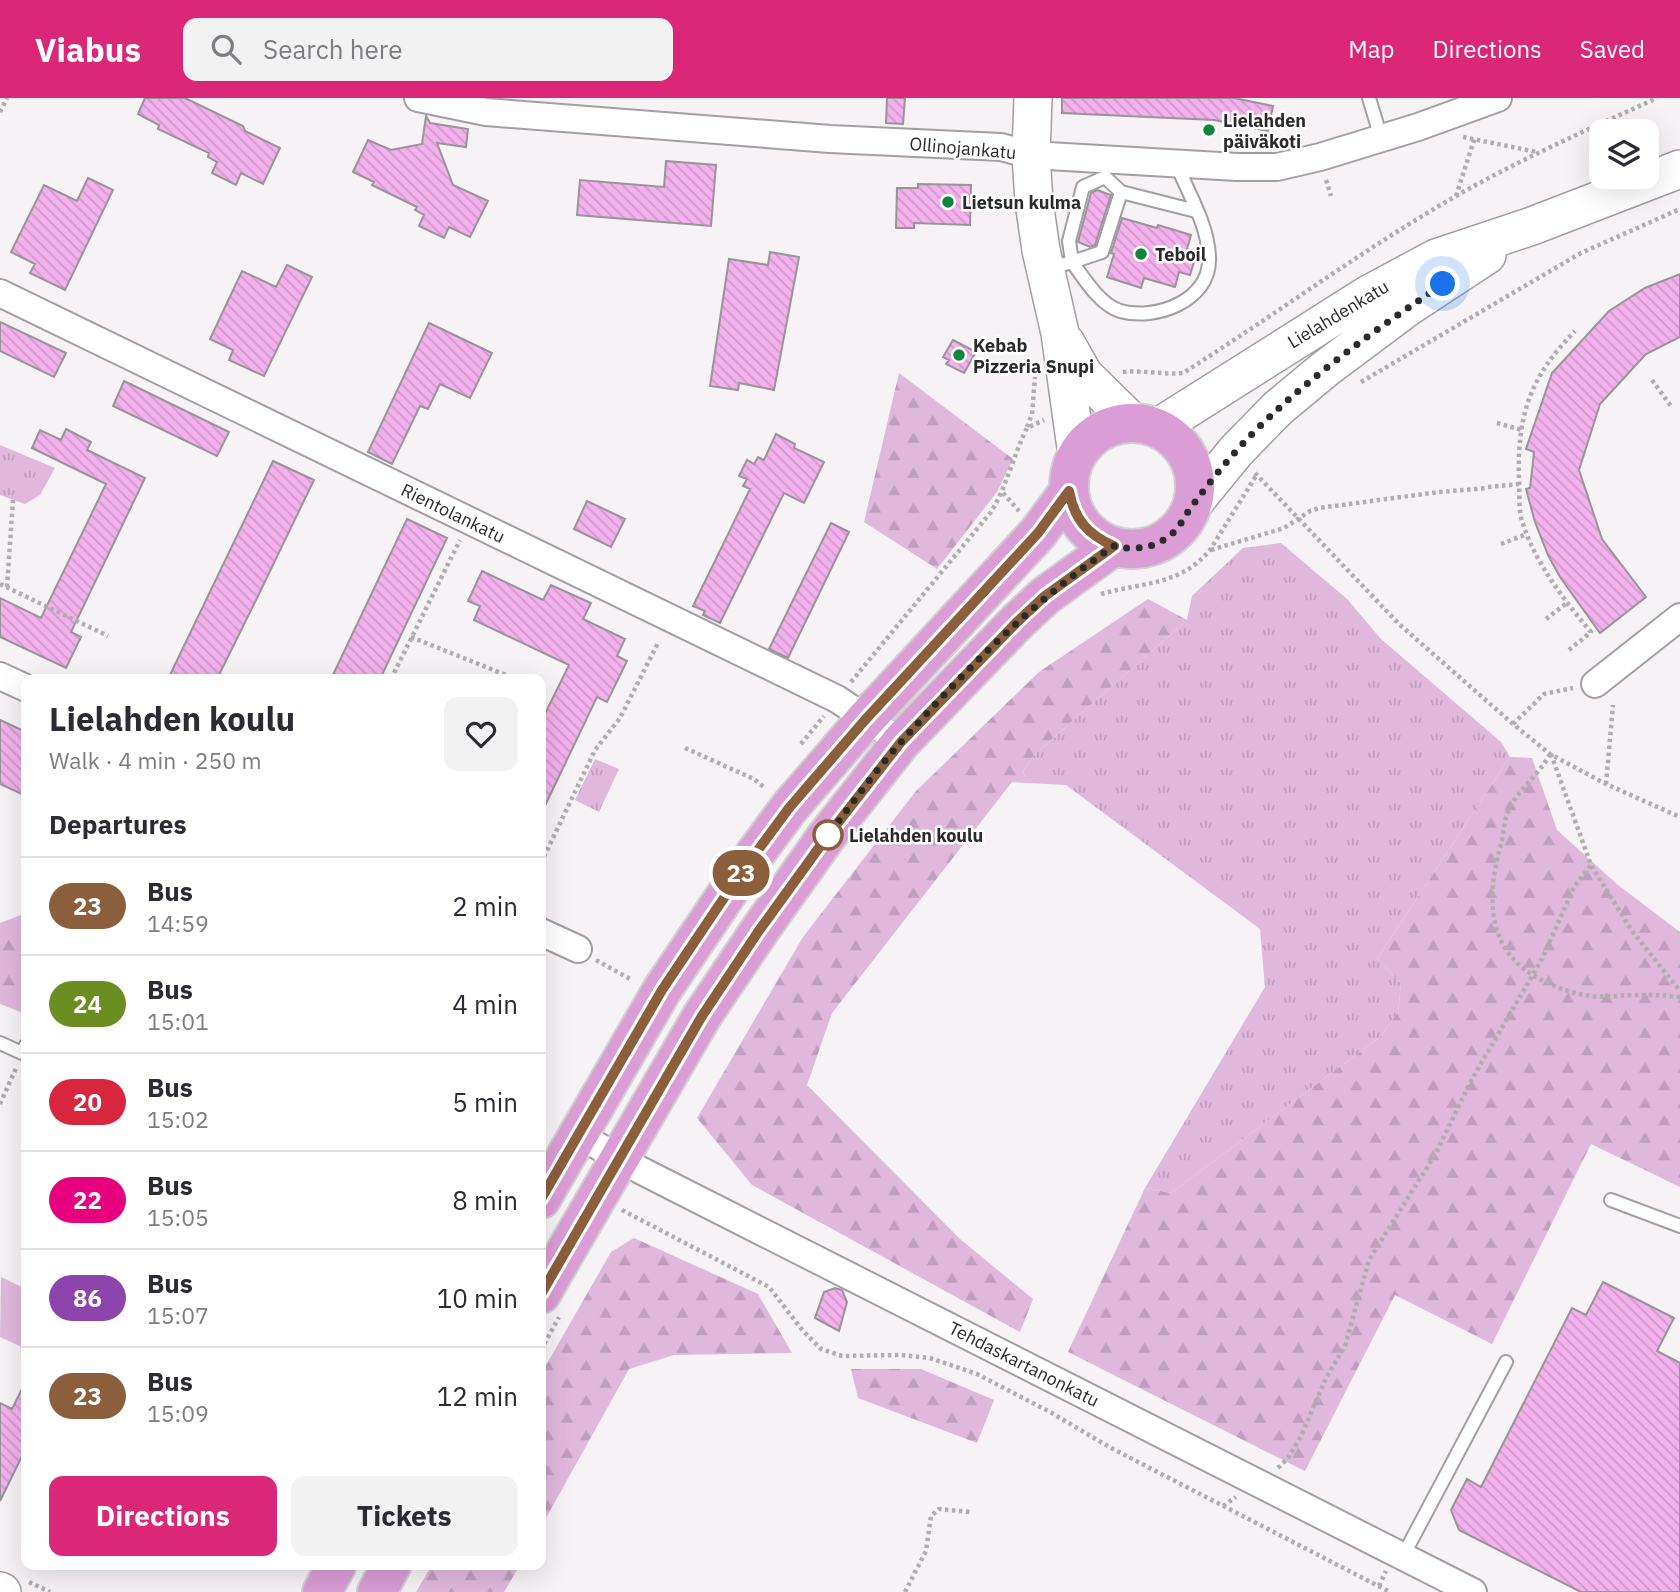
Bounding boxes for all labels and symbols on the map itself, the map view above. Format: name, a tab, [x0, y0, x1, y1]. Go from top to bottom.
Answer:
place label: Lielahden päiväkoti	[1223, 109, 1306, 153]
marker: Lielahden päiväkoti	[1201, 122, 1217, 138]
street label: Ollinojankatu	[909, 132, 1017, 164]
place label: Lietsun kulma	[962, 191, 1081, 214]
marker: Lietsun kulma	[940, 194, 956, 210]
place label: Teboil	[1155, 243, 1207, 266]
marker: Teboil	[1133, 246, 1149, 262]
your location	[1425, 266, 1460, 301]
street label: Lielahdenkatu	[1283, 275, 1393, 353]
place label: Kebab Pizzeria Snupi	[973, 334, 1094, 378]
marker: Kebab Pizzeria Snupi	[951, 347, 967, 363]
street label: Rientolankatu	[397, 478, 509, 548]
marker: Lielahden koulu	[813, 820, 843, 850]
place label: Lielahden koulu	[849, 824, 983, 847]
line badge: 23	[710, 850, 772, 896]
street label: Tehdaskartanonkatu	[945, 1316, 1103, 1412]

